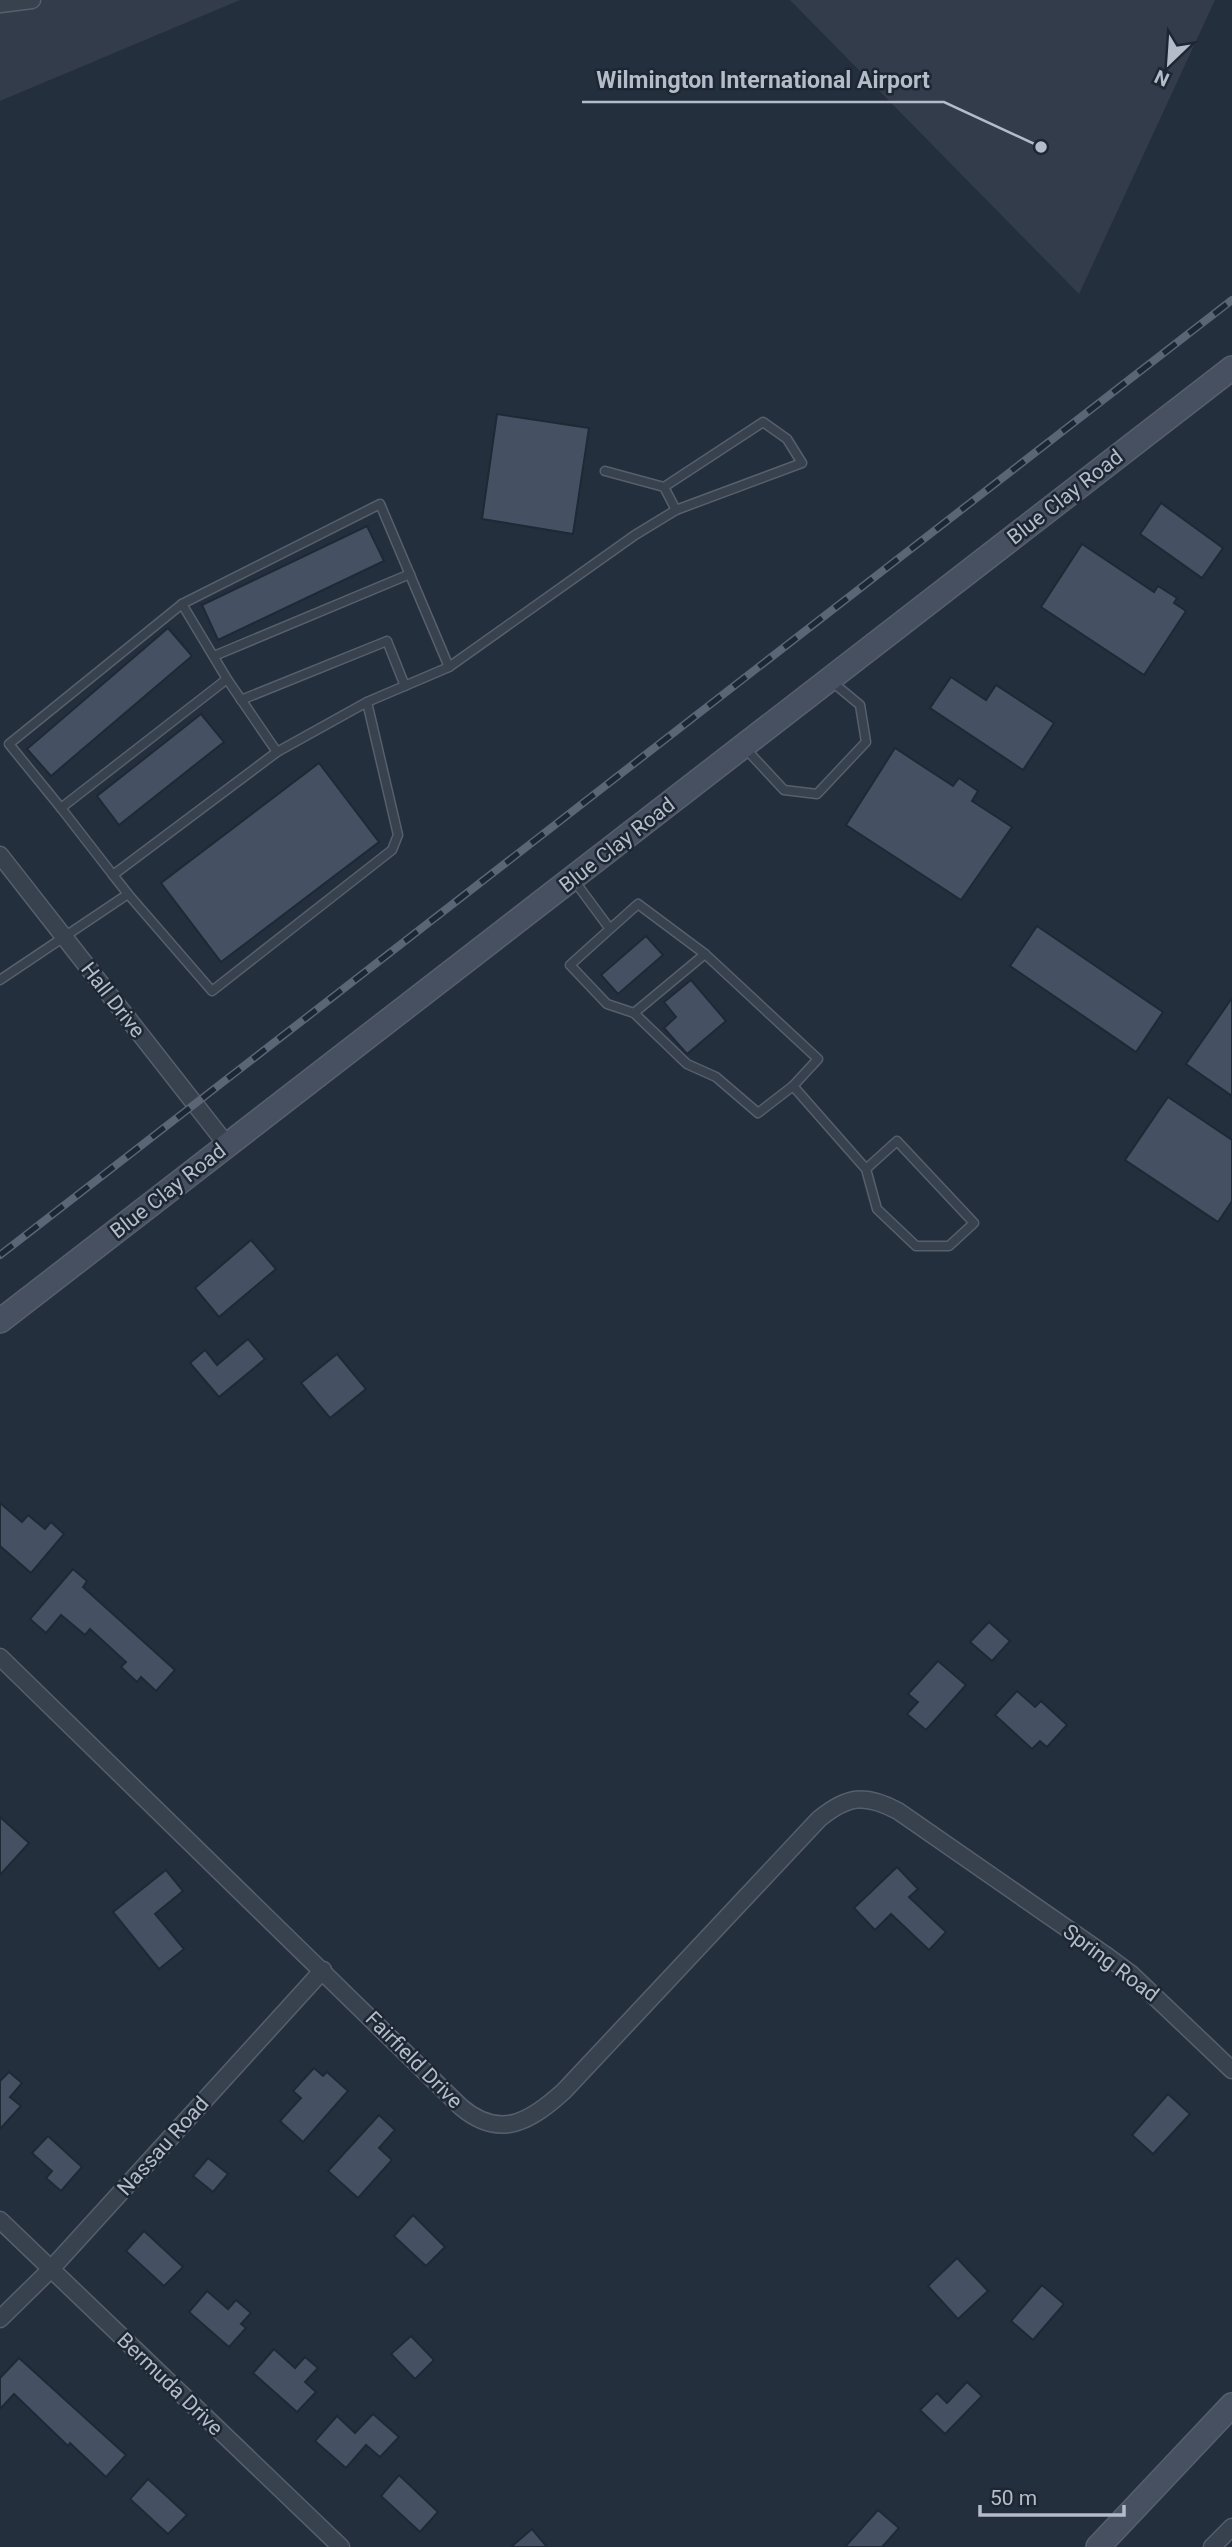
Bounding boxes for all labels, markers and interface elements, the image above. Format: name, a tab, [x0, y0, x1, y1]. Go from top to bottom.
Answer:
north arrow	[1134, 28, 1204, 98]
callout: Wilmington International Airport	[582, 58, 944, 102]
text: N	[1151, 65, 1173, 91]
text: Wilmington International Airport	[596, 67, 930, 94]
street label: Blue Clay Road	[1003, 445, 1127, 549]
street label: Blue Clay Road	[555, 793, 679, 897]
street label: Hall Drive	[76, 958, 150, 1042]
street label: Blue Clay Road	[106, 1139, 230, 1243]
street label: Spring Road	[1059, 1919, 1163, 2007]
street label: Fairfield Drive	[361, 2007, 467, 2113]
street label: Nassau Road	[112, 2092, 214, 2200]
street label: Bermuda Drive	[112, 2328, 228, 2440]
scale bar	[980, 2474, 1124, 2518]
text: 50 m	[990, 2486, 1037, 2510]

